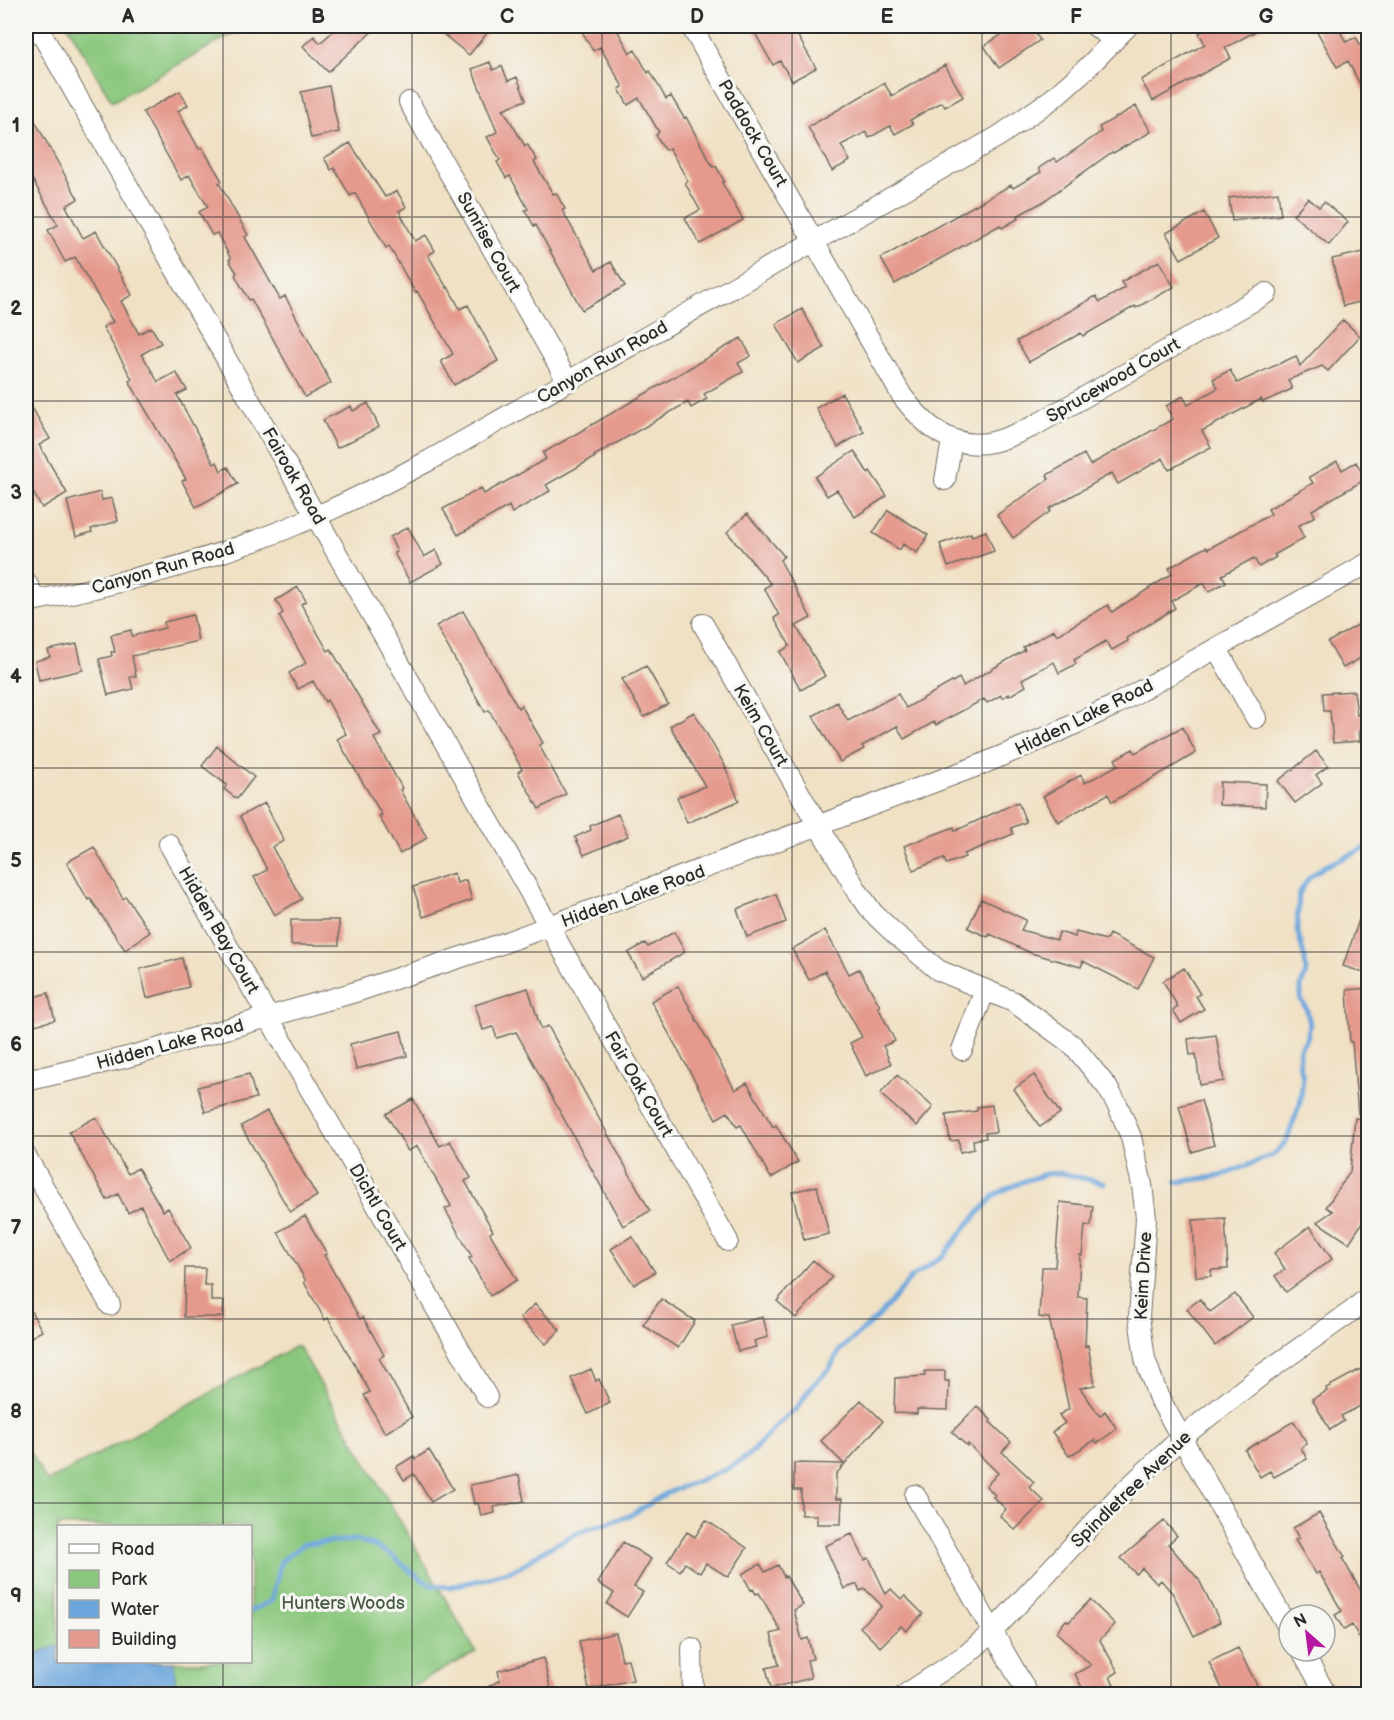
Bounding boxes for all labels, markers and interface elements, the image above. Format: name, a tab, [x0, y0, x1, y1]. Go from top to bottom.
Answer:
text: A	[121, 5, 135, 29]
text: B	[311, 5, 325, 29]
text: C	[500, 5, 514, 29]
text: D	[690, 5, 704, 29]
text: E	[881, 5, 894, 29]
text: F	[1070, 5, 1082, 29]
text: G	[1259, 5, 1274, 29]
street label: Paddock Court	[713, 76, 792, 191]
text: 1	[12, 114, 20, 138]
street label: Sunrise Court	[452, 188, 525, 296]
text: 2	[10, 297, 22, 321]
street label: Canyon Run Road	[533, 316, 671, 408]
street label: Sprucewood Court	[1043, 333, 1184, 427]
street label: Fairoak Road	[257, 424, 330, 528]
text: 3	[10, 481, 22, 505]
street label: Canyon Run Road	[89, 538, 237, 599]
text: 4	[10, 665, 22, 689]
street label: Hidden Lake Road	[1012, 675, 1157, 760]
street label: Keim Court	[729, 681, 793, 770]
text: 5	[10, 849, 22, 873]
street label: Hidden Lake Road	[559, 861, 708, 932]
street label: Hidden Bay Court	[174, 863, 264, 998]
street label: Hidden Lake Road	[94, 1015, 246, 1074]
street label: Fair Oak Court	[600, 1028, 677, 1141]
text: 6	[10, 1033, 22, 1057]
street label: Dichtl Court	[344, 1160, 411, 1255]
text: 7	[10, 1216, 22, 1240]
street label: Keim Drive	[1131, 1231, 1156, 1321]
text: 8	[10, 1400, 22, 1424]
street label: Spindletree Avenue	[1067, 1426, 1196, 1552]
legend	[57, 1525, 252, 1663]
text: Road	[111, 1539, 155, 1560]
text: Park	[111, 1569, 147, 1590]
text: 9	[10, 1584, 22, 1608]
park label: Hunters Woods	[281, 1593, 405, 1614]
text: Water	[111, 1599, 159, 1620]
north arrow	[1277, 1603, 1337, 1663]
text: N	[1291, 1610, 1310, 1632]
text: Building	[111, 1629, 177, 1650]

